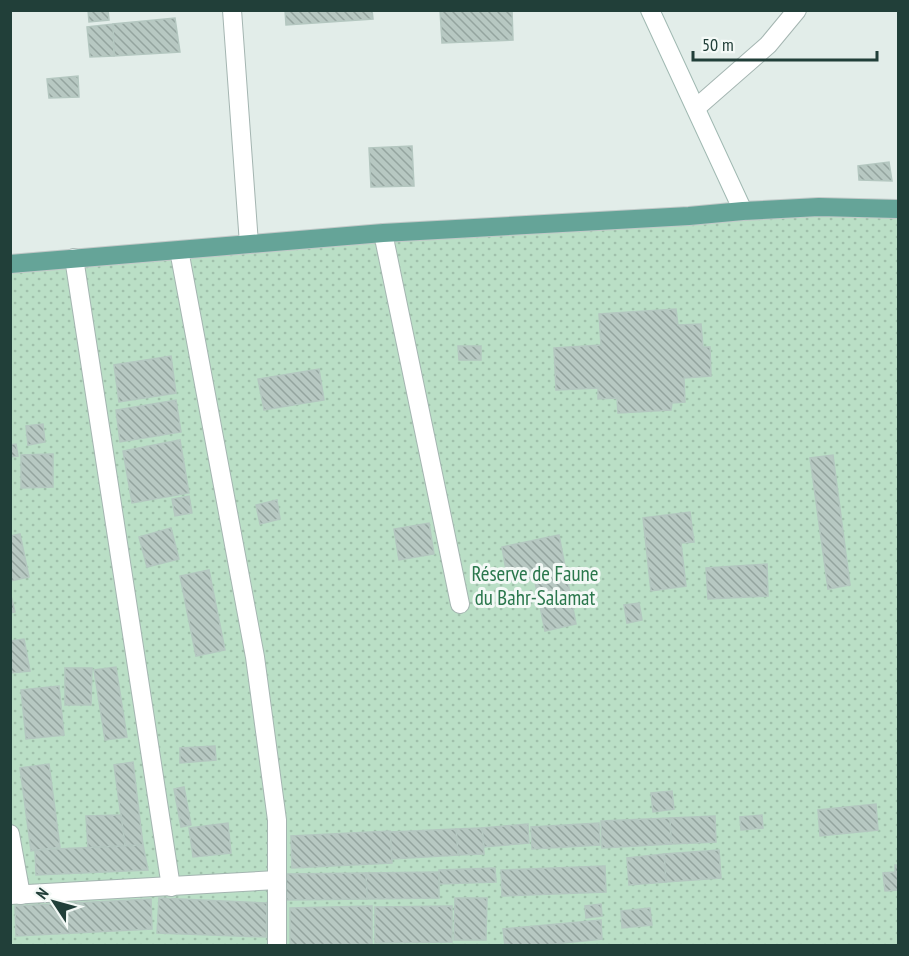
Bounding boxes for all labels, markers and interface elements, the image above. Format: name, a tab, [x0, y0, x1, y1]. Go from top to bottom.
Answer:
scale bar	[693, 24, 878, 62]
text: 50 m	[702, 33, 734, 56]
park label: Réserve de Faune du Bahr-Salamat	[471, 560, 599, 611]
north arrow	[24, 872, 84, 932]
text: N	[31, 884, 52, 903]

